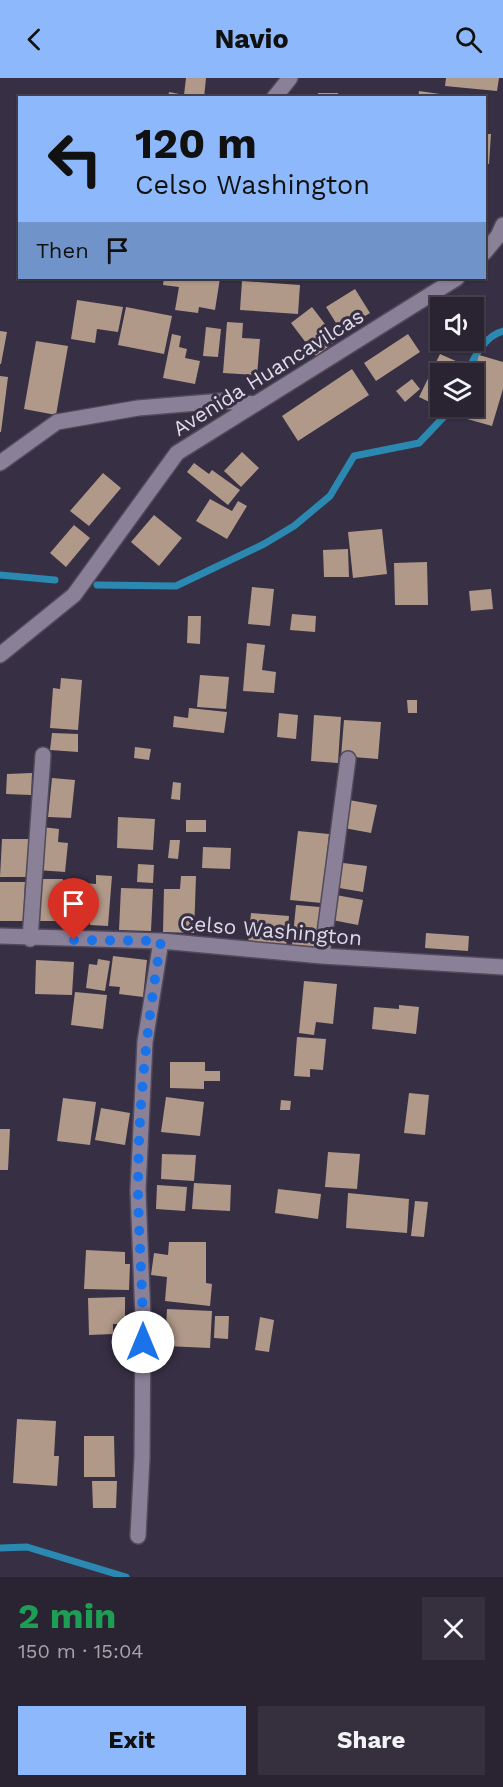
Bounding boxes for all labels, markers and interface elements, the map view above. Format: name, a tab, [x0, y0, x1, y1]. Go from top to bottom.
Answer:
icon: back	[18, 23, 51, 56]
text: Navio	[214, 23, 289, 55]
icon: search	[452, 23, 485, 56]
text: 120 m	[135, 119, 257, 168]
icon: left	[36, 120, 114, 198]
text: Celso Washington	[135, 169, 370, 201]
icon: arrive	[101, 234, 134, 267]
text: Then	[36, 238, 89, 263]
map controls	[430, 297, 484, 417]
button: sound	[430, 297, 484, 351]
street label: Avenida Huancavilcas	[168, 303, 368, 441]
button: layers	[430, 363, 484, 417]
pin	[48, 878, 99, 940]
icon: arrive	[57, 887, 90, 920]
street label: Celso Washington	[179, 910, 363, 950]
position arrow	[111, 1310, 175, 1374]
text: 2 min	[18, 1595, 116, 1637]
button: close	[422, 1597, 485, 1660]
text: 150 m · 15:04	[18, 1639, 144, 1663]
button: Exit	[18, 1706, 246, 1775]
button: Share	[258, 1706, 485, 1775]

